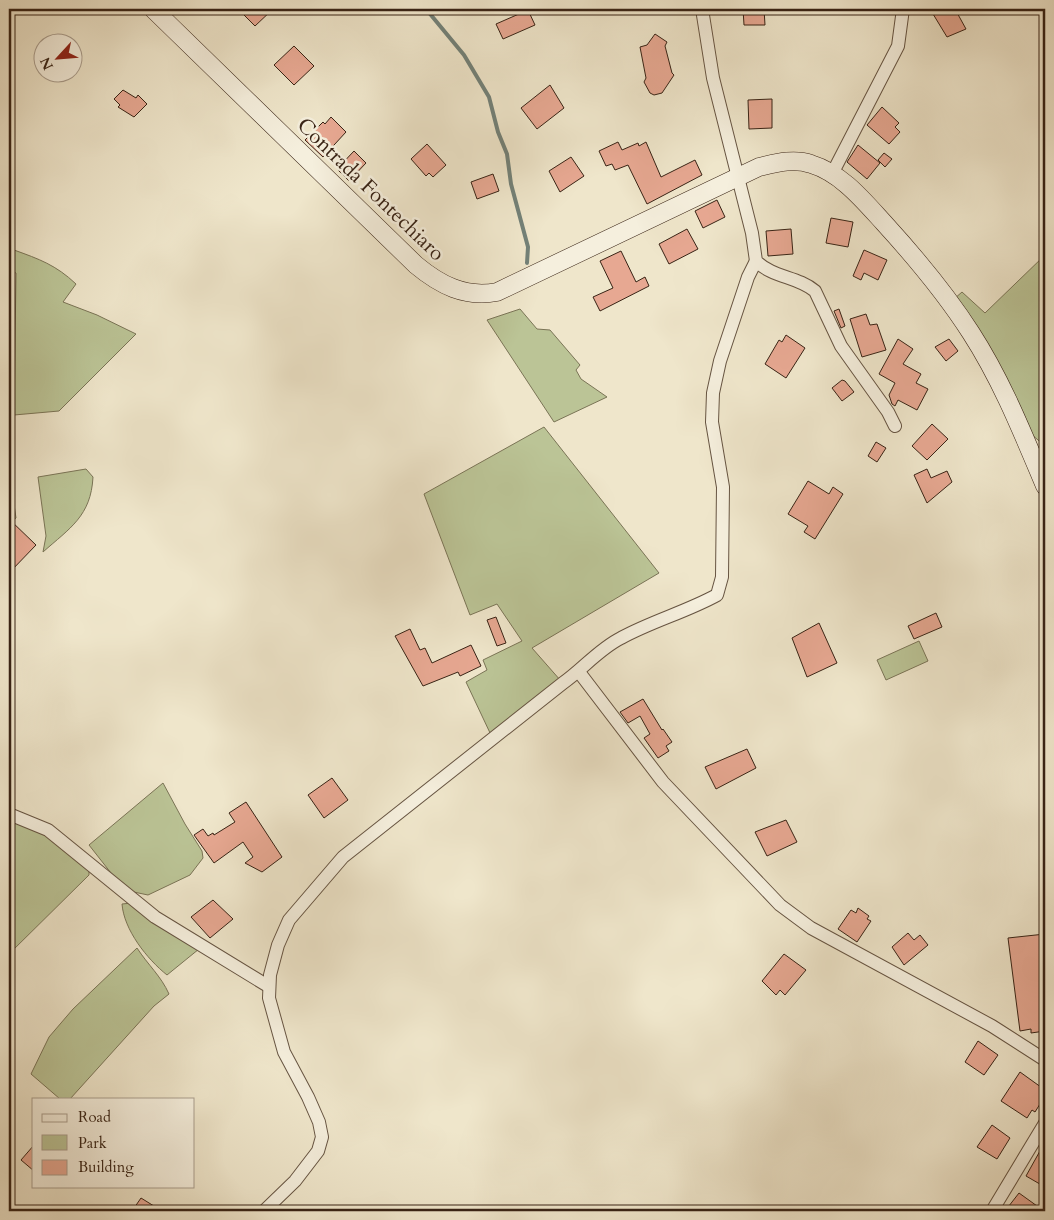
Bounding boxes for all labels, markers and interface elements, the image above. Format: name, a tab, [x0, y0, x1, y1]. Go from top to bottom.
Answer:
north arrow	[32, 32, 82, 82]
text: N	[36, 54, 58, 73]
street label: Contrada Fontechiaro	[290, 111, 451, 268]
legend	[32, 1098, 195, 1188]
text: Road	[78, 1107, 111, 1127]
text: Park	[78, 1133, 107, 1153]
text: Building	[78, 1157, 134, 1177]

